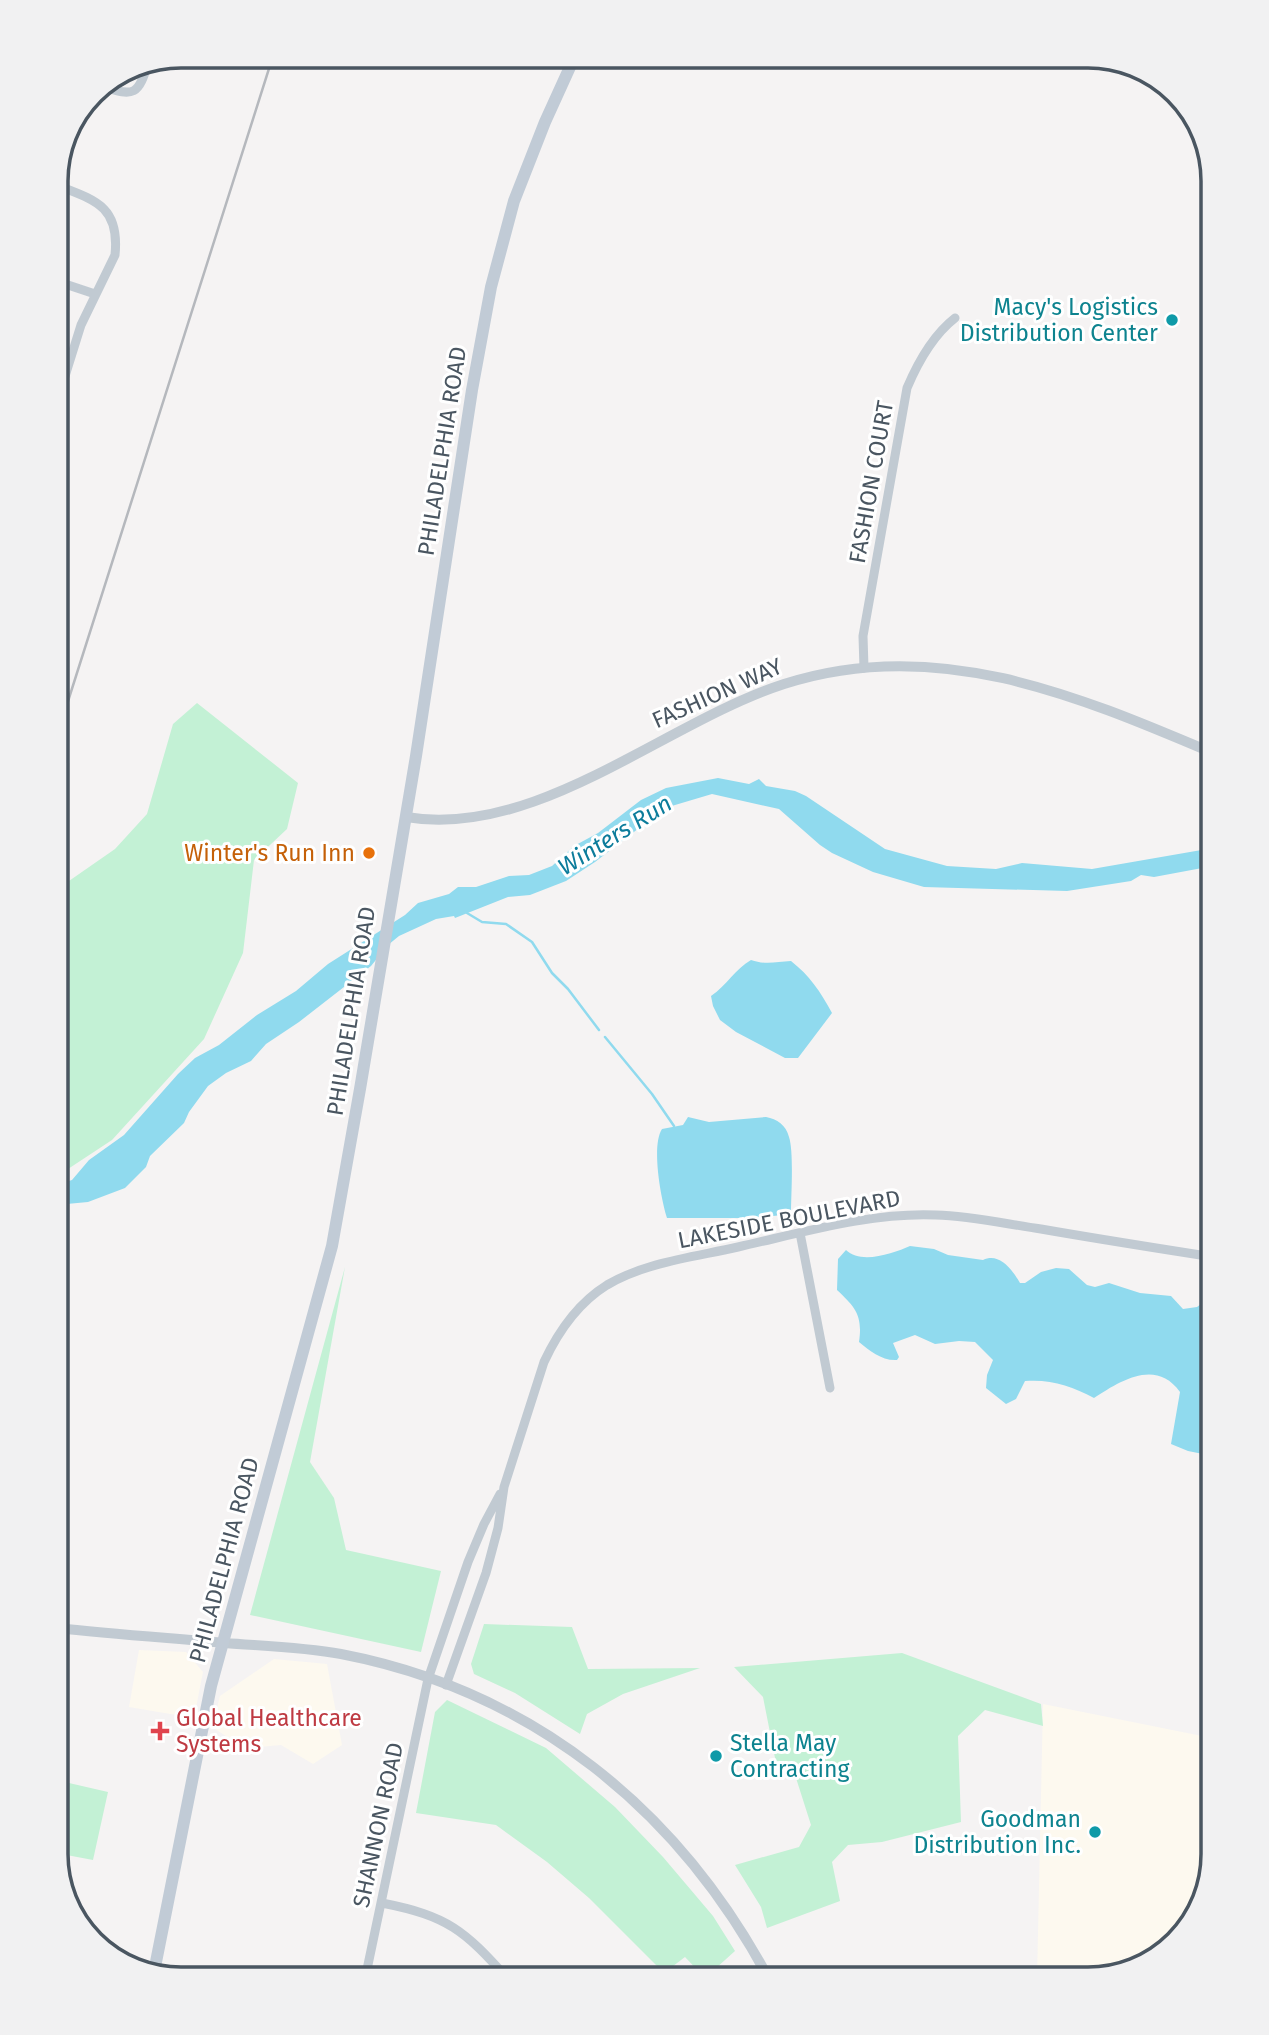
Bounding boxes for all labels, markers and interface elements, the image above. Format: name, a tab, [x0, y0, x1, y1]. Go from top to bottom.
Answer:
place label: Macy's Logistics Distribution Center	[960, 293, 1158, 347]
marker: Macy's Logistics Distribution Center	[1164, 312, 1180, 328]
street label: PHILADELPHIA ROAD	[412, 344, 472, 558]
street label: FASHION COURT	[843, 398, 899, 566]
street label: FASHION WAY	[647, 652, 787, 734]
water label: Winters Run	[553, 789, 677, 881]
place label: Winter's Run Inn	[184, 839, 355, 867]
marker: Winter's Run Inn	[361, 845, 377, 861]
street label: PHILADELPHIA ROAD	[321, 904, 381, 1118]
street label: LAKESIDE BOULEVARD	[675, 1184, 903, 1254]
street label: PHILADELPHIA ROAD	[183, 1454, 265, 1666]
place label: Global Healthcare Systems	[176, 1704, 362, 1758]
marker: Global Healthcare Systems	[150, 1721, 170, 1741]
place label: Stella May Contracting	[730, 1729, 849, 1783]
street label: SHANNON ROAD	[347, 1740, 409, 1910]
marker: Stella May Contracting	[708, 1748, 724, 1764]
place label: Goodman Distribution Inc.	[913, 1805, 1081, 1859]
marker: Goodman Distribution Inc.	[1087, 1824, 1103, 1840]

